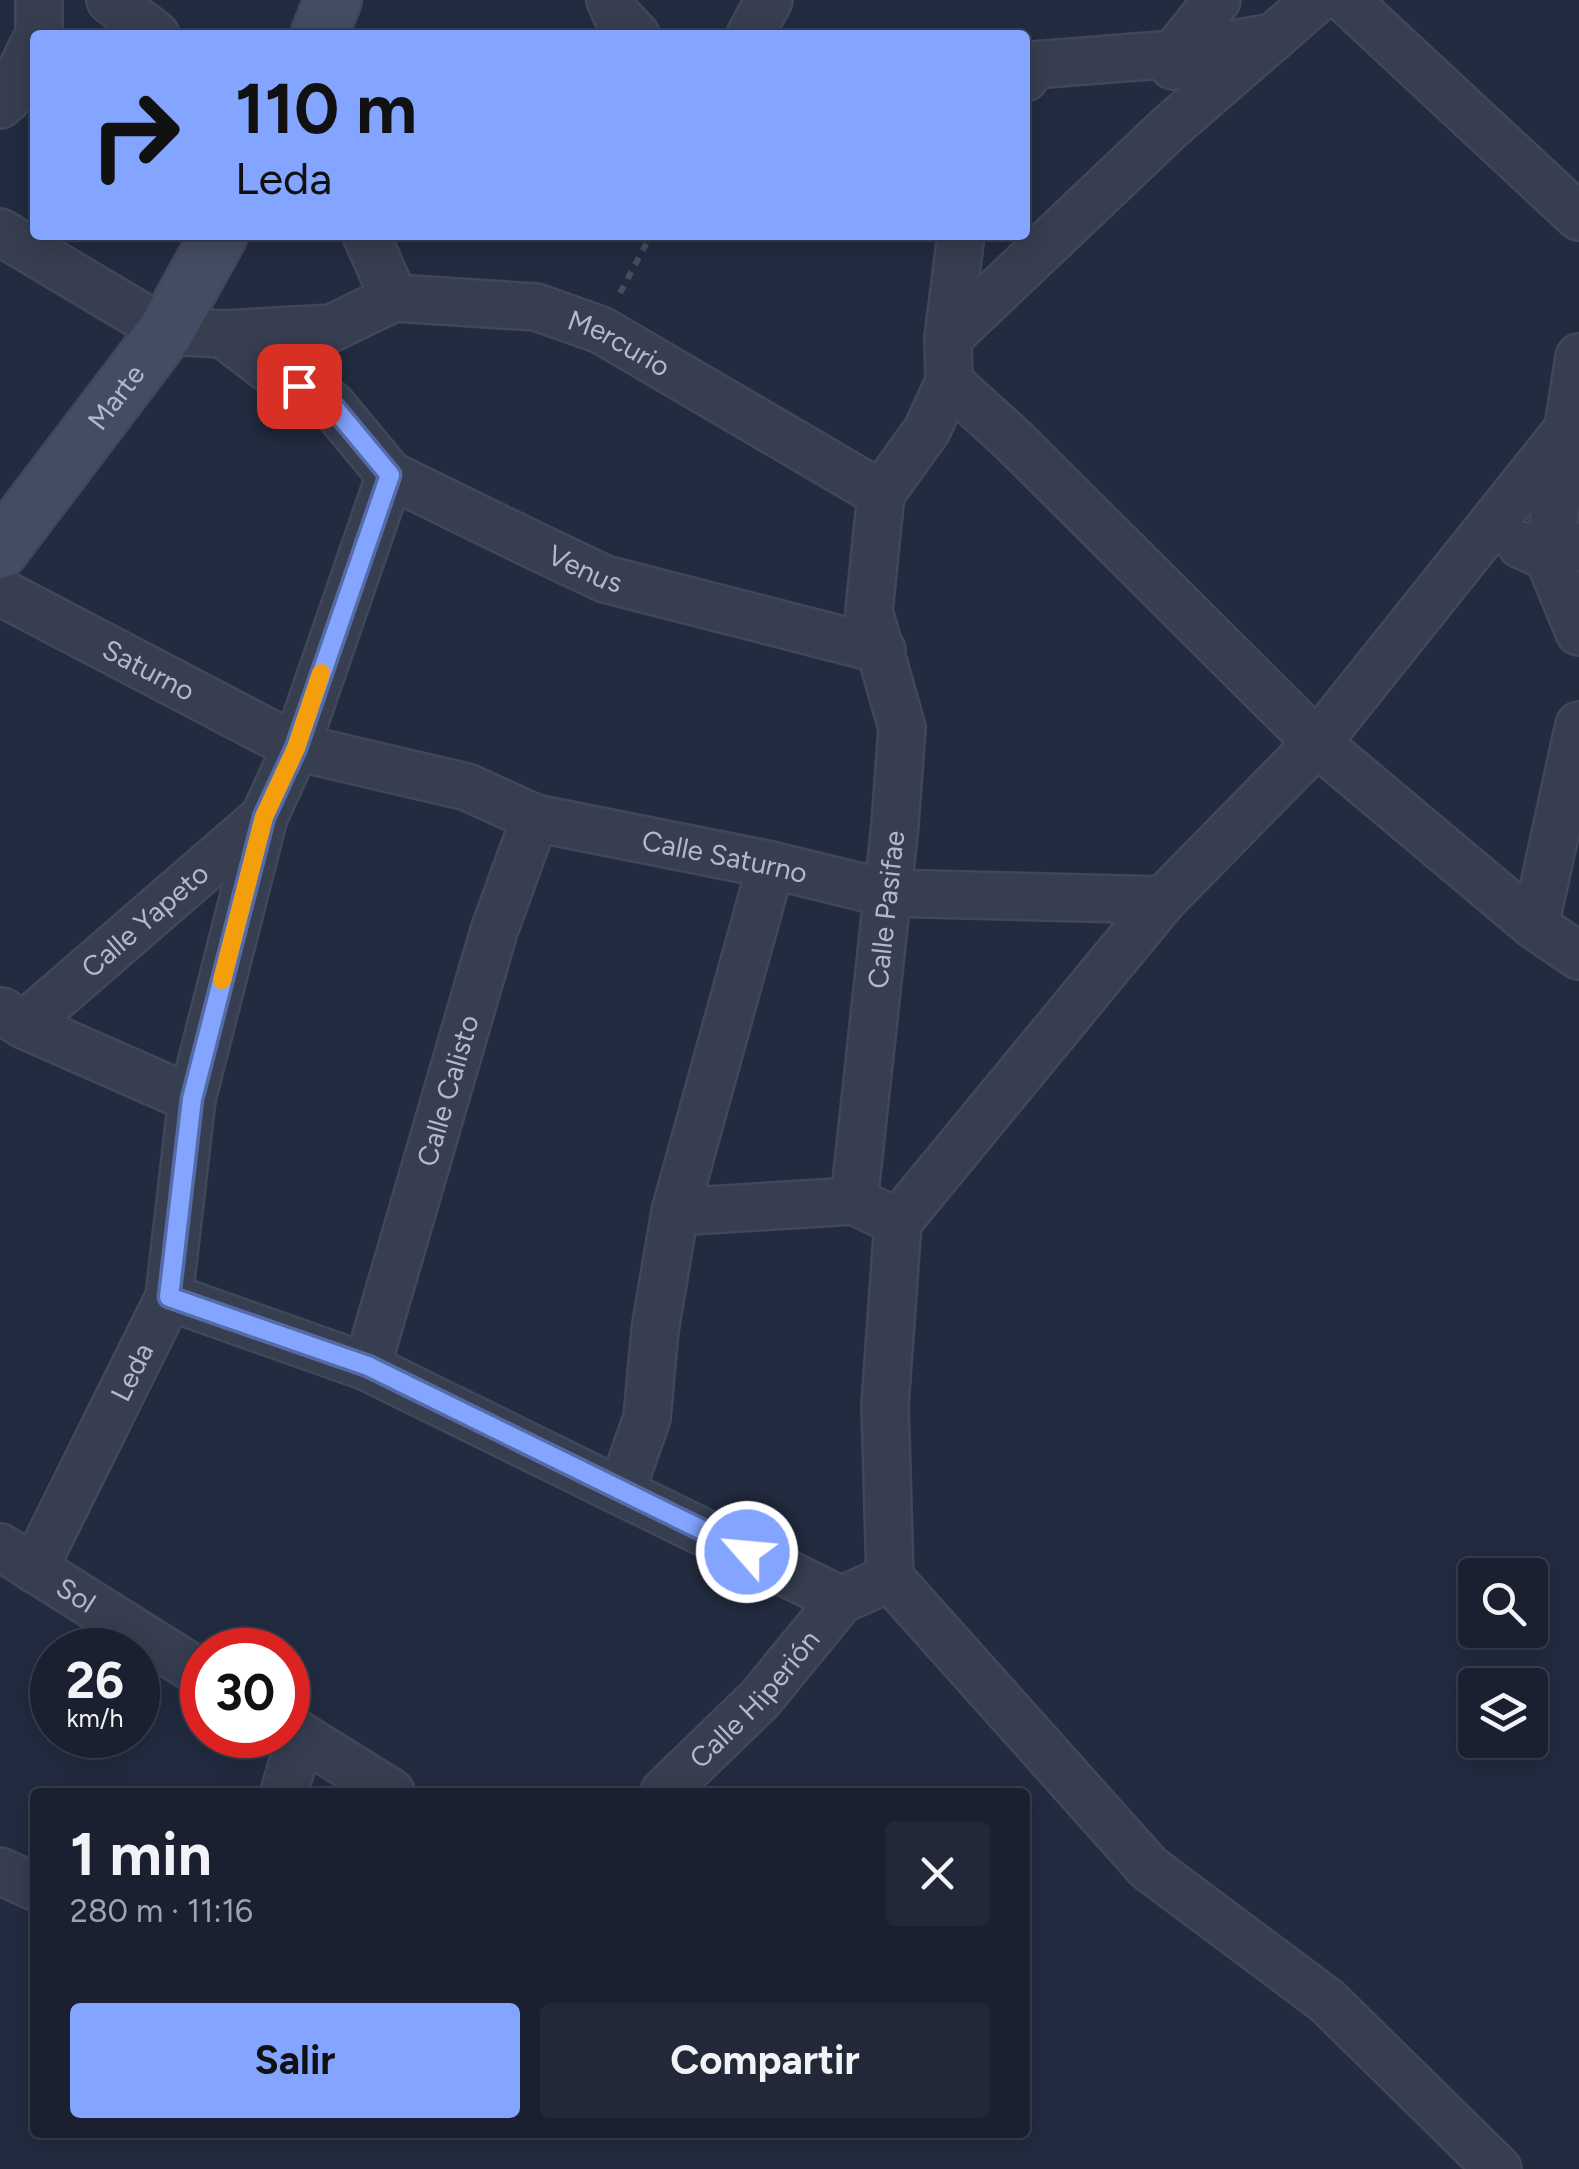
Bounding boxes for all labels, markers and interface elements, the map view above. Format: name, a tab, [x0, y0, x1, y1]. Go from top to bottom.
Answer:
text: 110 m	[235, 66, 417, 151]
icon: right	[70, 70, 200, 200]
text: Leda	[235, 151, 332, 205]
street label: Mercurio	[563, 303, 677, 384]
pin	[257, 344, 342, 429]
street label: Marte	[80, 358, 152, 436]
icon: arrive	[272, 359, 327, 414]
street label: Venus	[543, 537, 625, 600]
street label: Saturno	[97, 632, 201, 708]
street label: Calle Saturno	[639, 823, 811, 890]
street label: Calle Pasifae	[860, 829, 911, 990]
street label: Calle Yapeto	[74, 856, 215, 985]
street label: Calle Calisto	[409, 1011, 486, 1170]
street label: Leda	[103, 1337, 160, 1407]
position arrow	[695, 1500, 799, 1604]
map controls	[1458, 1558, 1548, 1758]
button: search	[1458, 1558, 1548, 1648]
street label: Sol	[50, 1570, 102, 1620]
street label: Calle Hiperión	[682, 1623, 827, 1775]
speed limit sign: 30	[180, 1628, 310, 1758]
text: 26	[66, 1650, 124, 1711]
button: layers	[1458, 1668, 1548, 1758]
text: km/h	[66, 1703, 124, 1733]
text: 1 min	[70, 1818, 212, 1890]
button: close	[885, 1821, 990, 1926]
text: 280 m · 11:16	[70, 1892, 253, 1930]
button: Salir	[70, 2003, 520, 2118]
button: Compartir	[540, 2003, 990, 2118]

